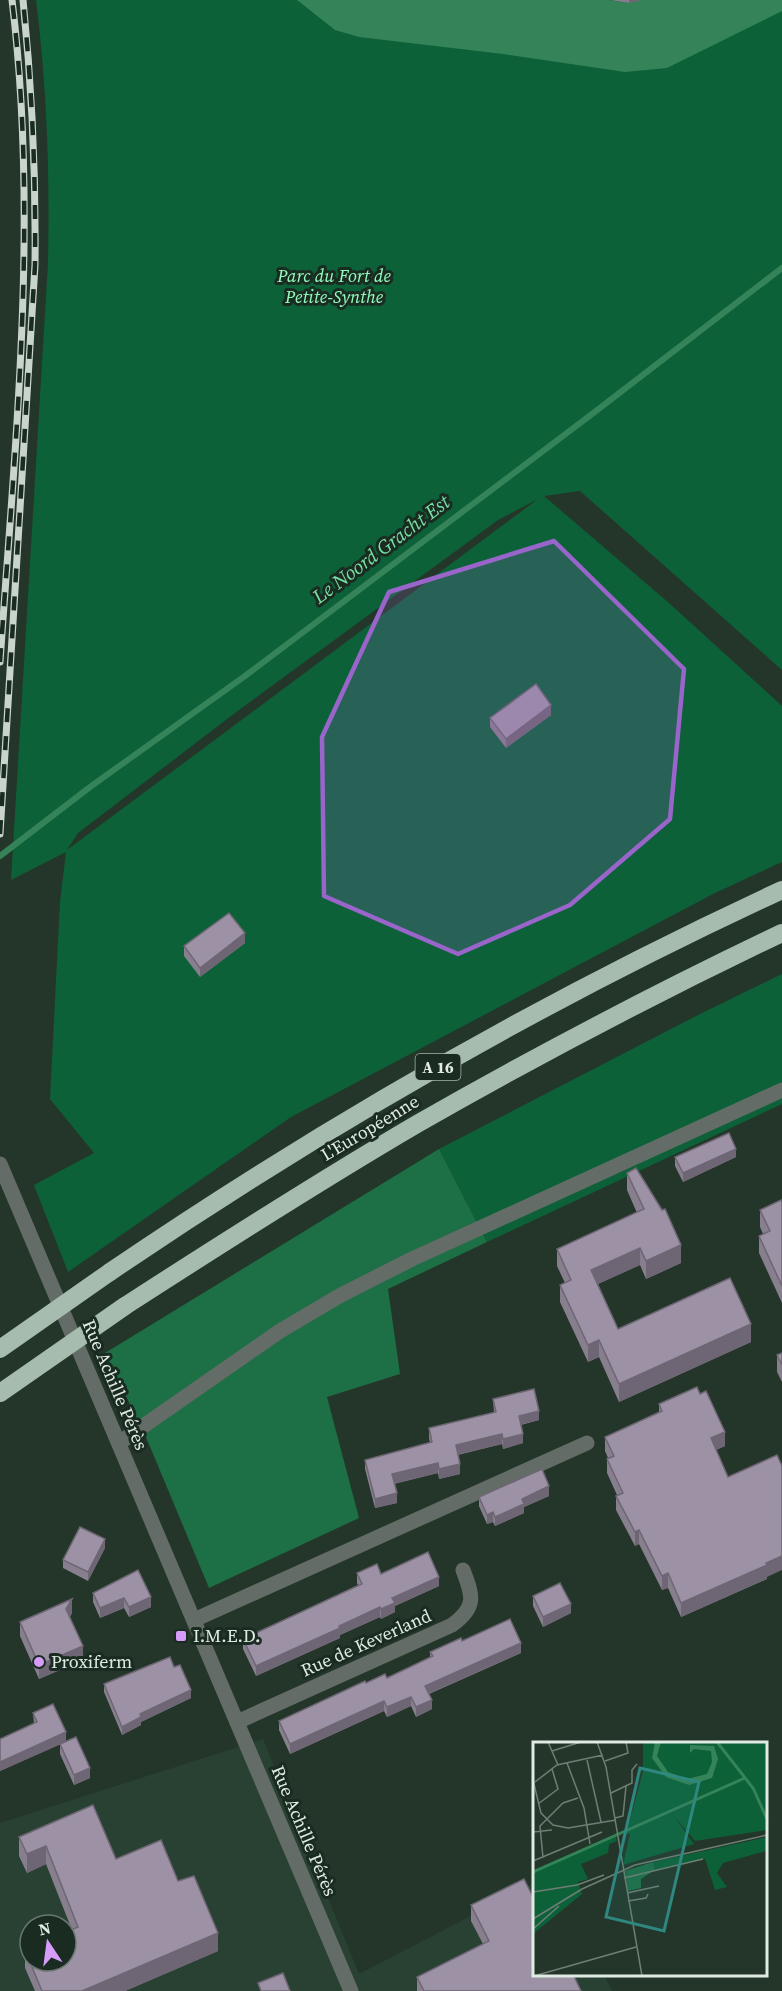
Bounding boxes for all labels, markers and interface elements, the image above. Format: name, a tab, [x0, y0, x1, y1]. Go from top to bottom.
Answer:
park label: Parc du Fort de Petite-Synthe	[276, 263, 391, 309]
water label: Le Noord Gracht Est	[306, 487, 457, 611]
road number: A 16	[416, 1054, 460, 1080]
street label: L'Européenne	[316, 1088, 423, 1167]
street label: Rue Achille Pérès	[77, 1316, 154, 1454]
street label: Rue de Keverland	[297, 1603, 435, 1682]
place label: I.M.E.D.	[193, 1623, 260, 1648]
marker: I.M.E.D.	[174, 1629, 188, 1643]
place label: Proxiferm	[51, 1649, 132, 1674]
marker: Proxiferm	[32, 1655, 46, 1669]
inset map	[533, 1742, 767, 1976]
street label: Rue Achille Pérès	[266, 1762, 343, 1900]
north arrow	[18, 1913, 78, 1973]
text: N	[36, 1916, 53, 1940]

